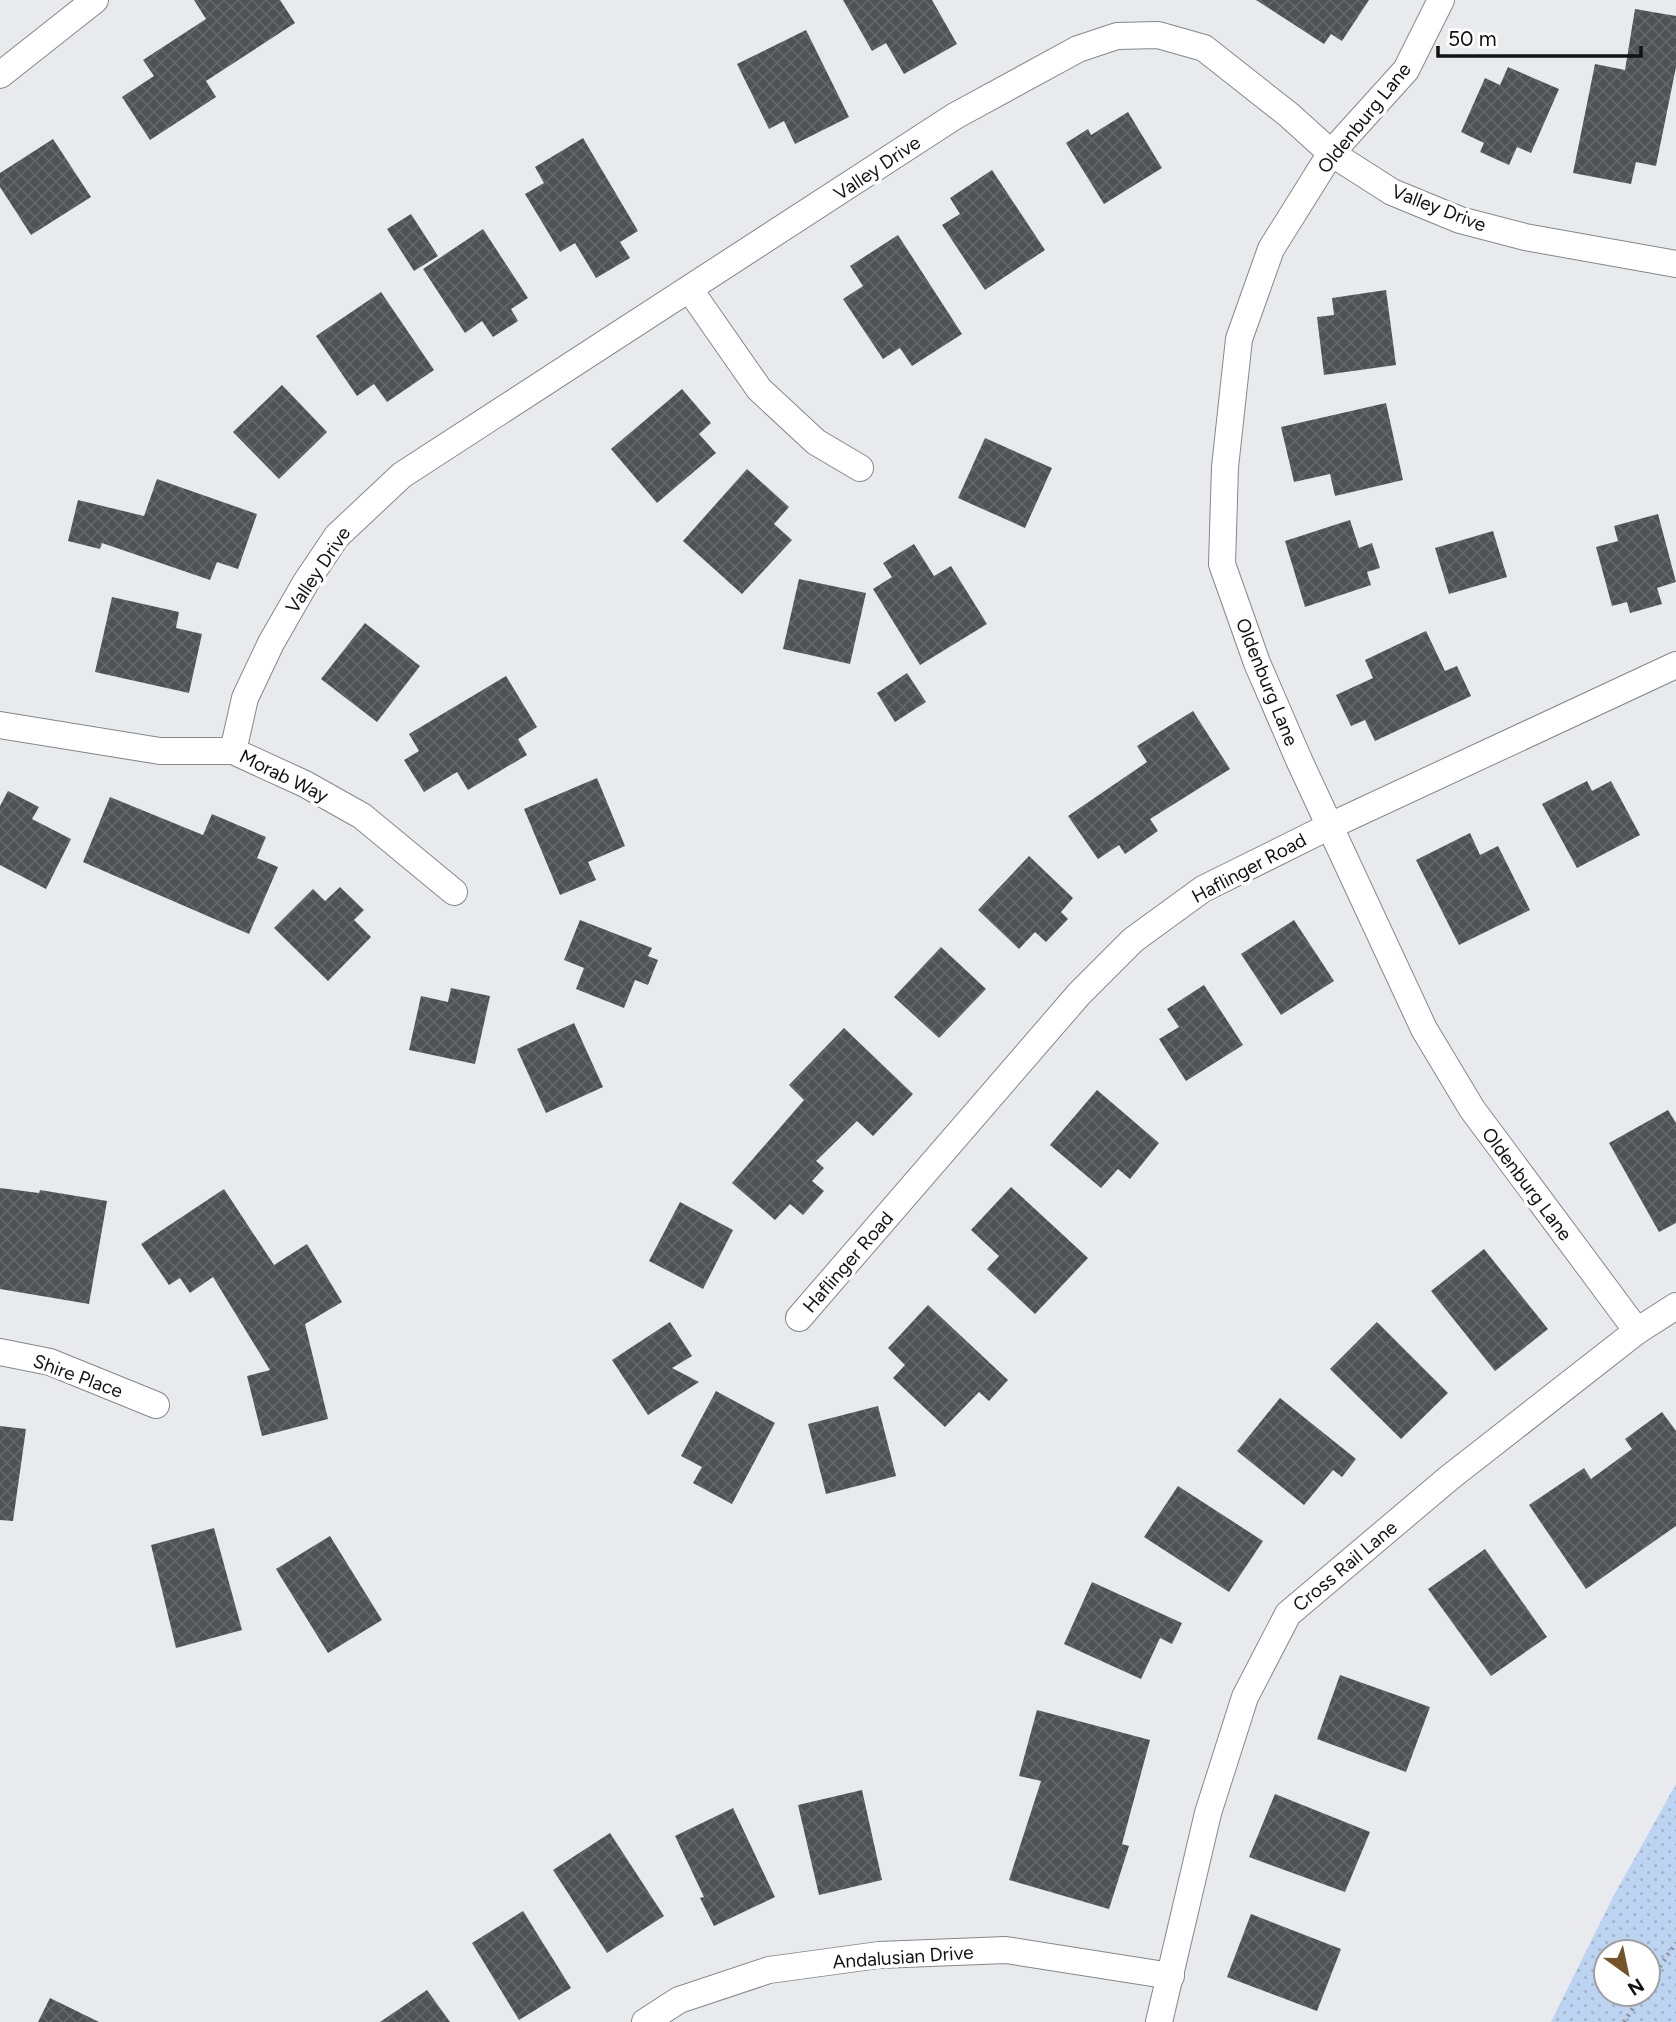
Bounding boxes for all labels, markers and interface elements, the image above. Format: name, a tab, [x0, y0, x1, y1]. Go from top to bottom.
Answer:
scale bar	[1438, 14, 1641, 58]
text: 50 m	[1448, 26, 1497, 51]
street label: Oldenburg Lane	[1312, 58, 1416, 178]
street label: Valley Drive	[829, 131, 925, 205]
street label: Valley Drive	[1389, 179, 1489, 237]
street label: Valley Drive	[281, 522, 355, 618]
street label: Oldenburg Lane	[1231, 615, 1303, 749]
street label: Morab Way	[236, 745, 332, 807]
street label: Haflinger Road	[1188, 828, 1310, 908]
street label: Oldenburg Lane	[1477, 1123, 1577, 1245]
street label: Haflinger Road	[798, 1207, 898, 1317]
street label: Shire Place	[30, 1349, 126, 1403]
street label: Cross Rail Lane	[1288, 1516, 1402, 1616]
north arrow	[1592, 1938, 1662, 2008]
street label: Andalusian Drive	[832, 1941, 974, 1973]
text: N	[1624, 1973, 1648, 2000]

